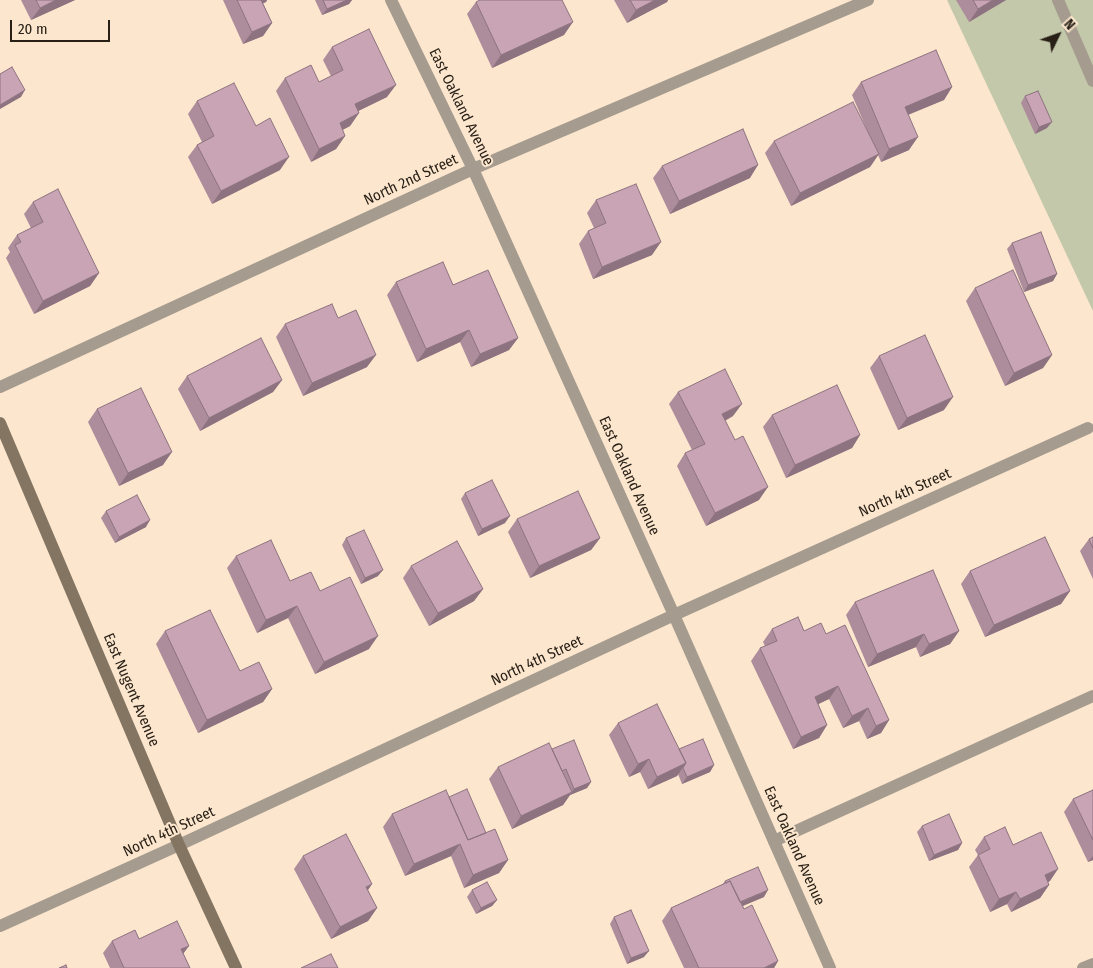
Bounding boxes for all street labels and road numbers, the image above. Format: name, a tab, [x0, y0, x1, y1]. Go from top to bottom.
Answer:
street label: East Oakland Avenue	[425, 45, 497, 169]
street label: North 2nd Street	[361, 150, 461, 210]
street label: East Oakland Avenue	[595, 414, 663, 538]
street label: North 4th Street	[856, 465, 954, 521]
street label: East Nugent Avenue	[99, 631, 163, 749]
street label: North 4th Street	[488, 632, 586, 690]
street label: East Oakland Avenue	[760, 784, 828, 908]
street label: North 4th Street	[120, 803, 218, 861]

